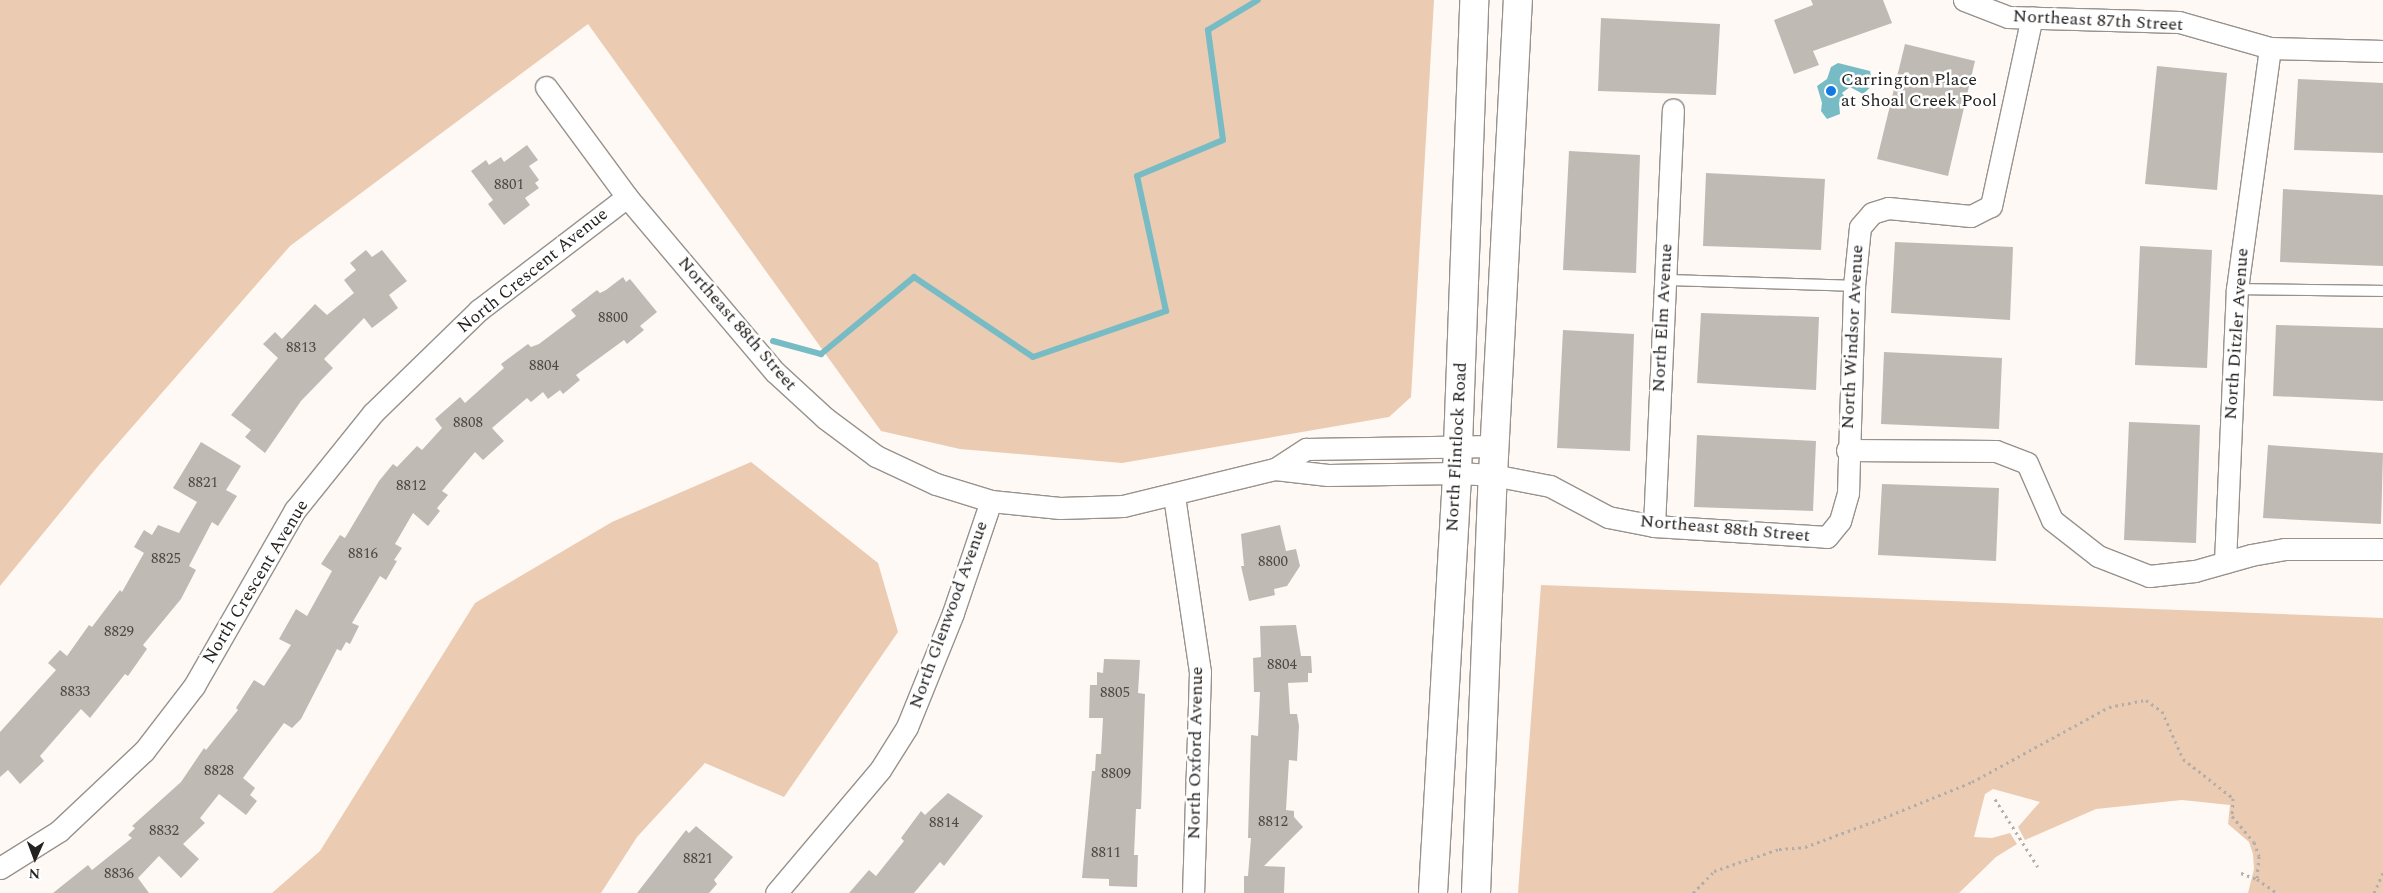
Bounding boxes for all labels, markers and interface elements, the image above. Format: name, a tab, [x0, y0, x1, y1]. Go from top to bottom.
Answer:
street label: Northeast 87th Street	[2012, 6, 2184, 36]
place label: Carrington Place at Shoal Creek Pool	[1841, 70, 1997, 112]
marker: Carrington Place at Shoal Creek Pool	[1825, 85, 1837, 97]
house number: 8801	[494, 176, 524, 194]
street label: North Crescent Avenue	[453, 204, 613, 338]
street label: North Elm Avenue	[1648, 243, 1678, 393]
street label: North Windsor Avenue	[1837, 244, 1869, 430]
street label: North Ditzler Avenue	[2220, 247, 2254, 421]
street label: Northeast 88th Street	[673, 252, 801, 396]
house number: 8800	[598, 309, 628, 327]
house number: 8813	[286, 339, 316, 357]
house number: 8804	[529, 357, 559, 375]
street label: North Flintlock Road	[1442, 362, 1472, 532]
house number: 8808	[453, 414, 483, 432]
house number: 8821	[188, 474, 218, 492]
house number: 8812	[396, 477, 426, 495]
street label: North Crescent Avenue	[198, 496, 314, 668]
street label: Northeast 88th Street	[1639, 511, 1811, 547]
street label: North Glenwood Avenue	[905, 518, 993, 712]
house number: 8816	[348, 545, 378, 563]
house number: 8825	[151, 550, 181, 568]
house number: 8800	[1258, 553, 1288, 571]
house number: 8829	[104, 623, 134, 641]
house number: 8804	[1267, 656, 1297, 674]
street label: North Oxford Avenue	[1184, 666, 1208, 840]
house number: 8833	[60, 683, 90, 701]
house number: 8805	[1100, 684, 1130, 702]
house number: 8828	[204, 762, 234, 780]
house number: 8809	[1101, 765, 1131, 783]
house number: 8812	[1258, 813, 1288, 831]
house number: 8814	[929, 814, 959, 832]
house number: 8832	[149, 822, 179, 840]
north arrow	[10, 833, 60, 883]
house number: 8811	[1091, 844, 1121, 862]
house number: 8821	[683, 850, 713, 868]
text: N	[28, 863, 41, 884]
house number: 8836	[104, 865, 134, 883]

